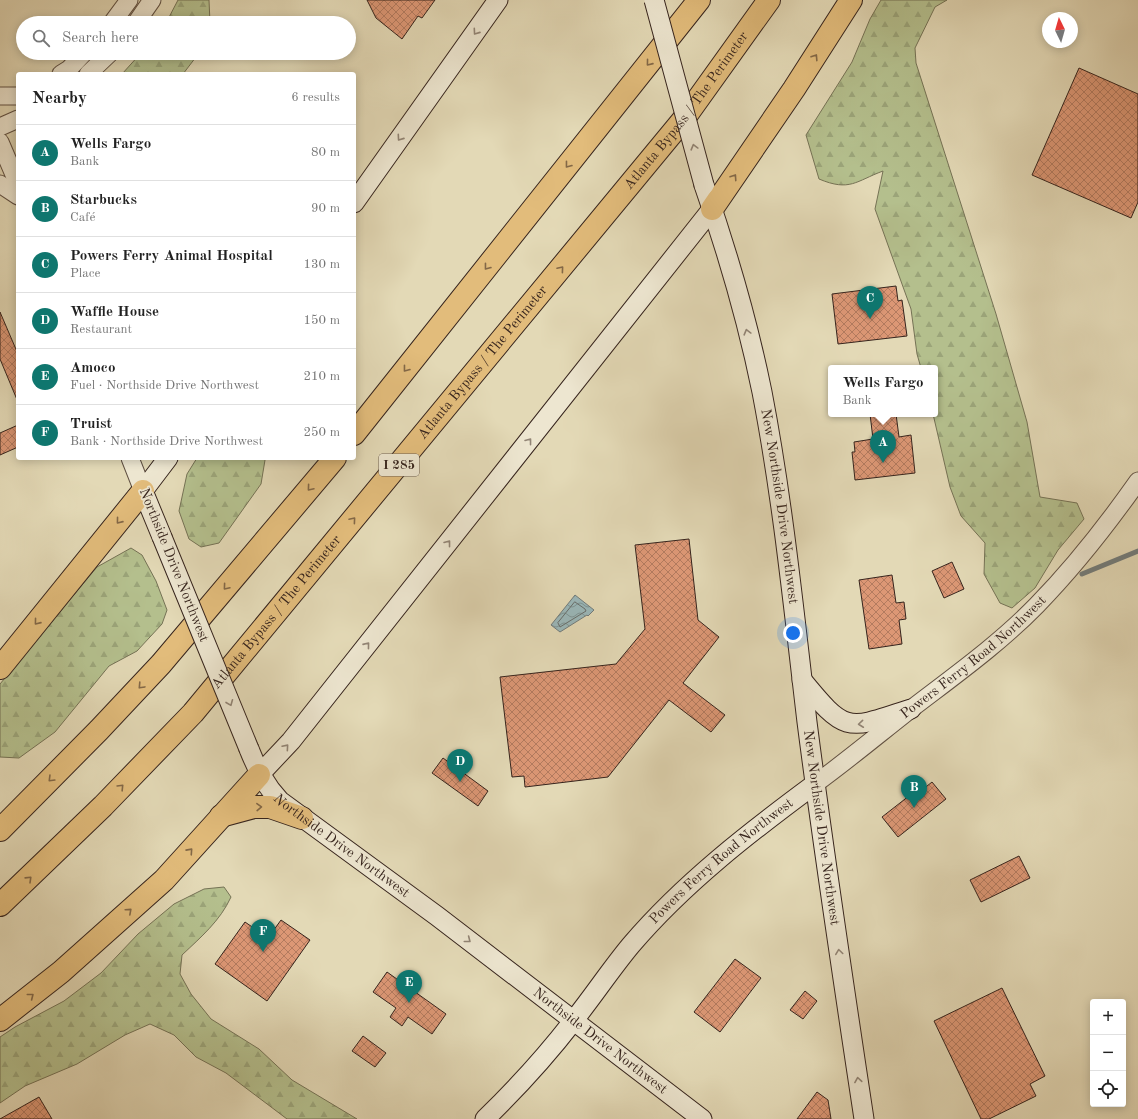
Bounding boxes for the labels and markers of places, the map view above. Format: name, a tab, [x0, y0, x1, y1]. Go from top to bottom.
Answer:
pin: C	[857, 286, 883, 319]
pin: A	[870, 430, 896, 463]
pin: D	[447, 749, 473, 782]
pin: B	[901, 775, 927, 808]
pin: F	[250, 919, 276, 952]
pin: E	[396, 970, 422, 1003]

